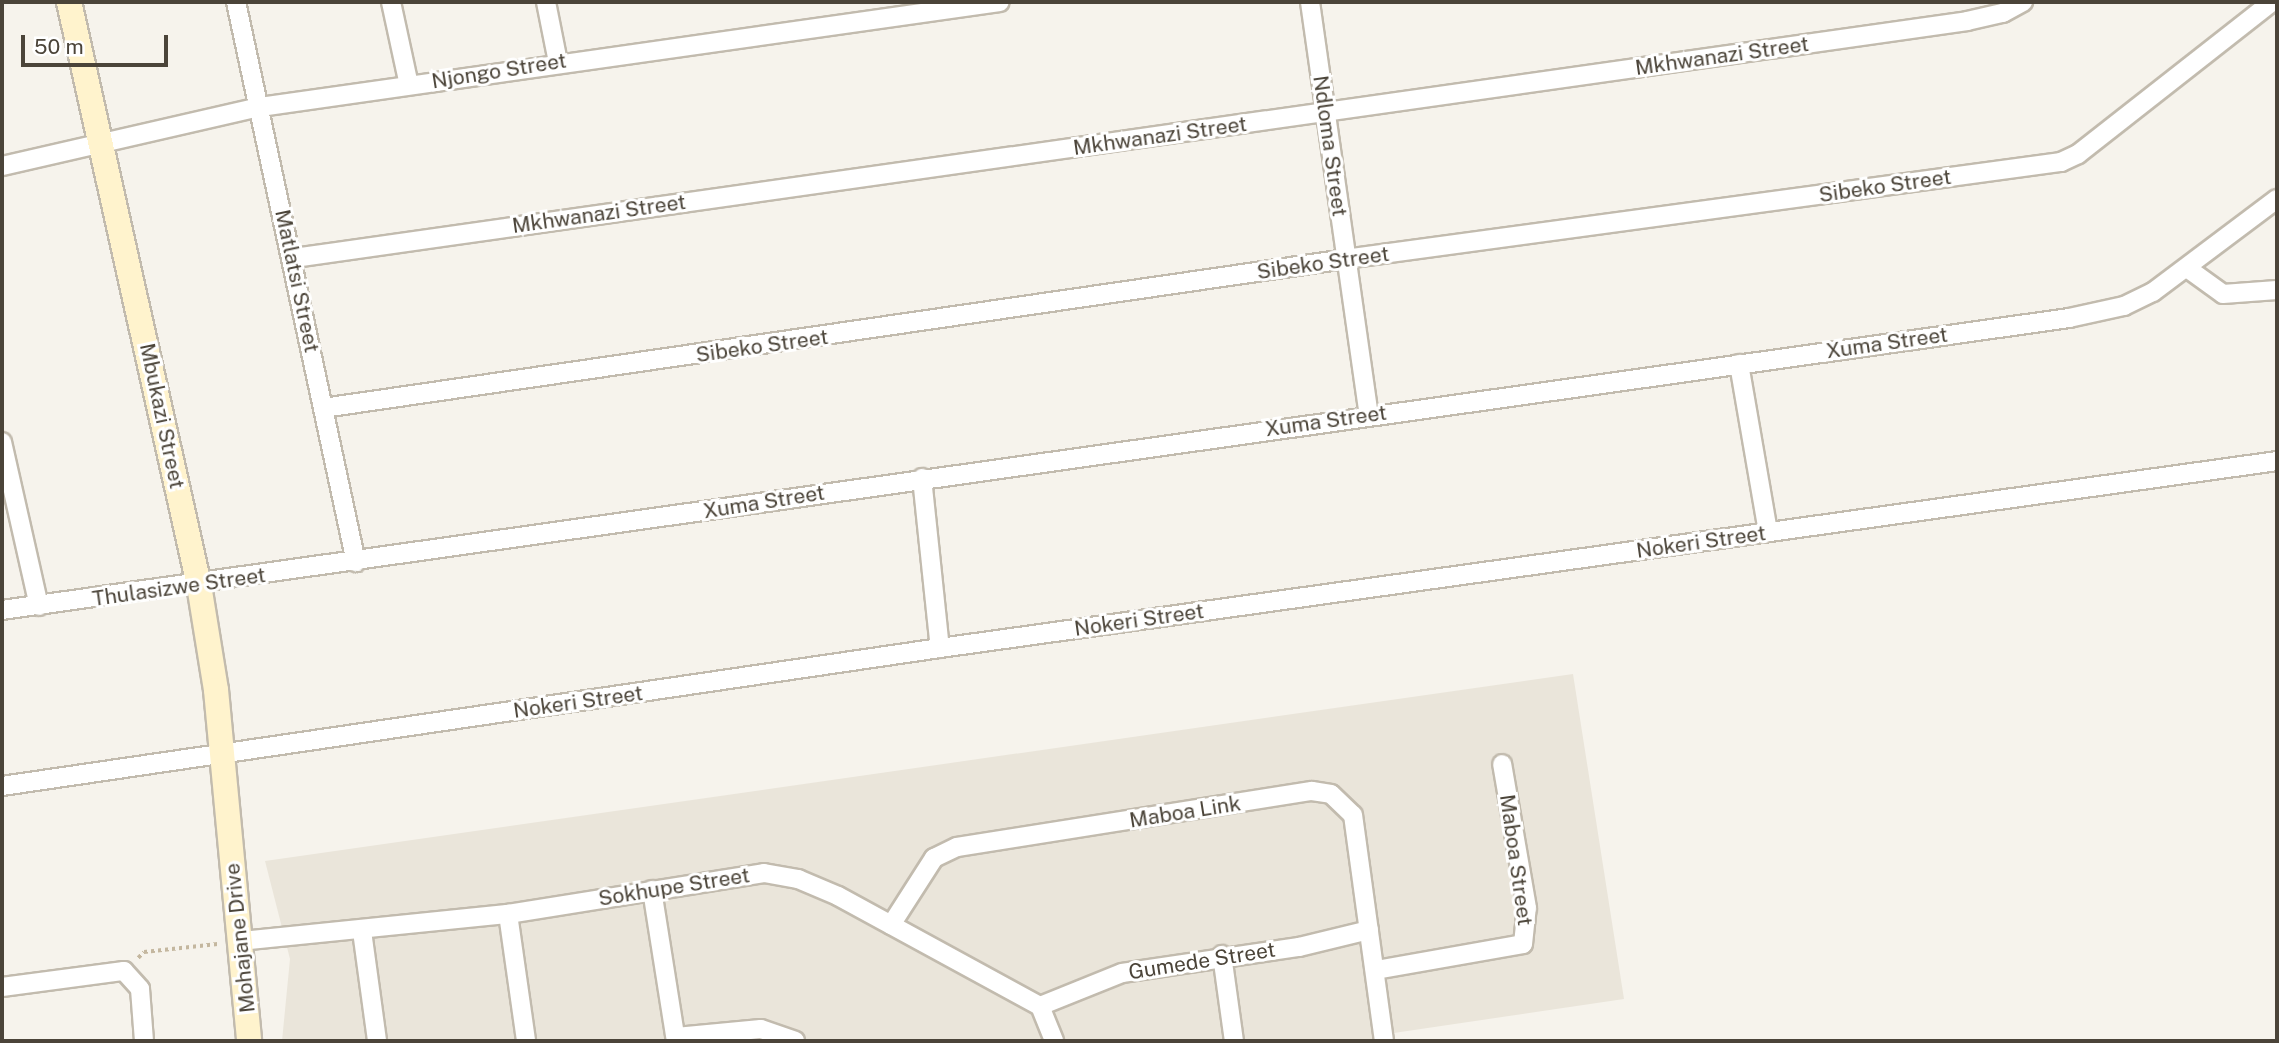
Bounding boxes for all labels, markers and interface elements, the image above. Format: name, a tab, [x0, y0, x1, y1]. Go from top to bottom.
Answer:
scale bar	[24, 21, 172, 65]
street label: Mkhwanazi Street	[1633, 31, 1811, 81]
text: 50 m	[34, 34, 84, 59]
street label: Njongo Street	[430, 48, 568, 94]
street label: Ndloma Street	[1308, 74, 1352, 218]
street label: Mkhwanazi Street	[1071, 111, 1249, 161]
street label: Sibeko Street	[1817, 164, 1953, 208]
street label: Mkhwanazi Street	[510, 189, 688, 239]
street label: Matlatsi Street	[270, 207, 324, 355]
street label: Sibeko Street	[1255, 241, 1391, 285]
street label: Xuma Street	[1825, 322, 1949, 364]
street label: Sibeko Street	[694, 324, 830, 368]
street label: Mbukazi Street	[134, 341, 190, 491]
street label: Xuma Street	[1264, 400, 1388, 442]
street label: Xuma Street	[702, 480, 826, 524]
street label: Nokeri Street	[1635, 520, 1767, 564]
street label: Thulasizwe Street	[91, 562, 267, 612]
street label: Nokeri Street	[1073, 598, 1205, 642]
street label: Nokeri Street	[512, 680, 644, 724]
street label: Maboa Link	[1127, 791, 1243, 833]
street label: Maboa Street	[1494, 793, 1538, 927]
street label: Mohajane Drive	[220, 862, 260, 1014]
street label: Sokhupe Street	[596, 863, 752, 911]
street label: Gumede Street	[1127, 937, 1277, 985]

